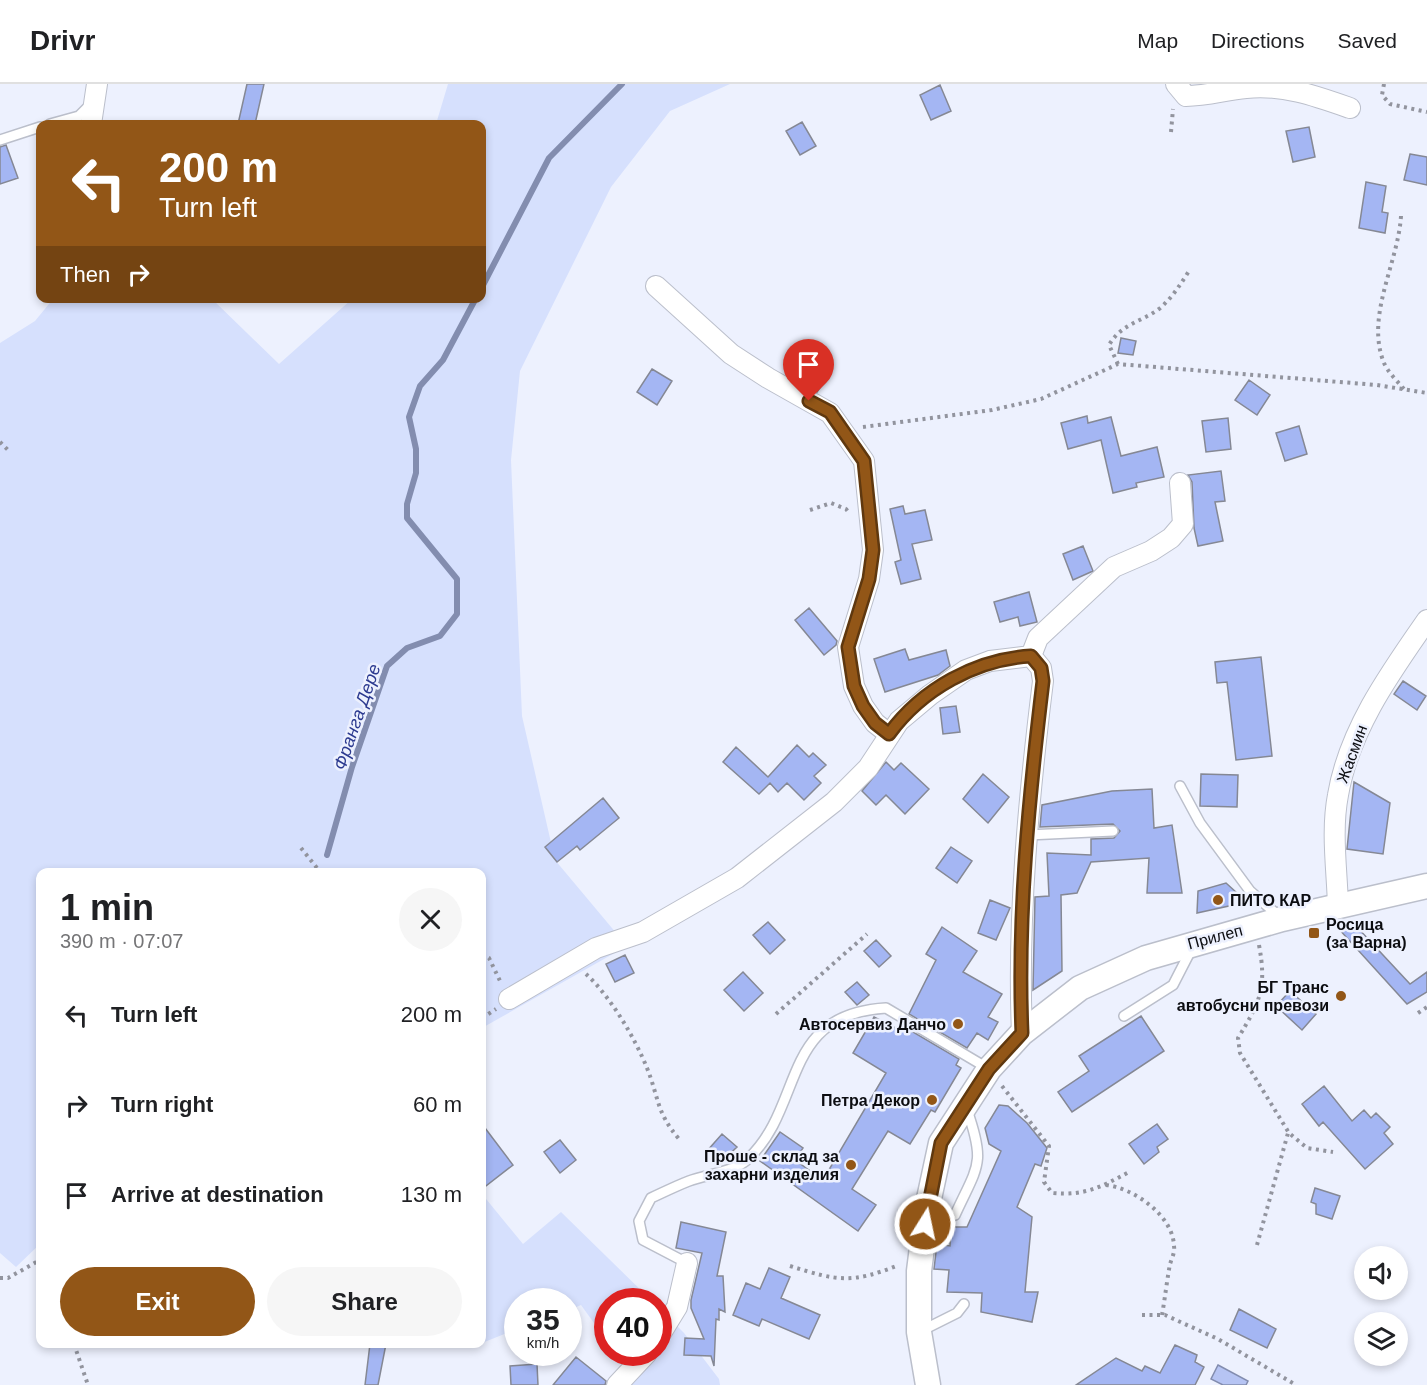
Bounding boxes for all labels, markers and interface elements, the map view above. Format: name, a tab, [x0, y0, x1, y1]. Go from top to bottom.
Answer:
text: Drivr	[30, 25, 95, 56]
text: Map	[1137, 29, 1178, 52]
text: Directions	[1211, 29, 1304, 52]
text: Saved	[1337, 29, 1397, 52]
icon: left	[60, 144, 138, 222]
text: 200 m	[159, 144, 278, 191]
text: Turn left	[159, 193, 257, 223]
icon: right	[122, 258, 155, 291]
text: Then	[60, 262, 110, 287]
pin	[783, 339, 834, 401]
icon: arrive	[792, 348, 825, 381]
water label: Франга Дере	[330, 661, 384, 773]
street label: Жасмин	[1334, 723, 1370, 785]
text: 1 min	[60, 887, 154, 928]
button: close	[399, 888, 462, 951]
place label: ПИТО КАР	[1230, 892, 1312, 909]
marker: ПИТО КАР	[1211, 893, 1225, 907]
place label: Росица (за Варна)	[1326, 916, 1407, 951]
street label: Прилеп	[1186, 922, 1244, 952]
marker: Росица (за Варна)	[1307, 926, 1321, 940]
text: 390 m · 07:07	[60, 930, 183, 952]
place label: БГ Транс автобусни превози	[1177, 979, 1329, 1014]
marker: БГ Транс автобусни превози	[1334, 989, 1348, 1003]
icon: left	[60, 999, 93, 1032]
text: Turn left	[111, 1002, 197, 1027]
text: 200 m	[401, 1002, 462, 1027]
place label: Автосервиз Данчо	[799, 1016, 946, 1033]
marker: Автосервиз Данчо	[951, 1017, 965, 1031]
icon: right	[60, 1089, 93, 1122]
text: Turn right	[111, 1092, 213, 1117]
text: 60 m	[413, 1092, 462, 1117]
place label: Петра Декор	[821, 1092, 920, 1109]
marker: Петра Декор	[925, 1093, 939, 1107]
place label: Проше - склад за захарни изделия	[704, 1148, 839, 1183]
marker: Проше - склад за захарни изделия	[844, 1158, 858, 1172]
icon: arrive	[60, 1179, 93, 1212]
text: Arrive at destination	[111, 1182, 324, 1207]
text: 130 m	[401, 1182, 462, 1207]
position arrow	[893, 1192, 957, 1256]
map controls	[1354, 1246, 1408, 1366]
button: sound	[1354, 1246, 1408, 1300]
button: Exit	[60, 1267, 255, 1336]
button: Share	[267, 1267, 462, 1336]
speed limit sign: 40	[594, 1288, 672, 1366]
text: 35	[526, 1303, 560, 1336]
button: layers	[1354, 1312, 1408, 1366]
text: km/h	[527, 1334, 559, 1351]

